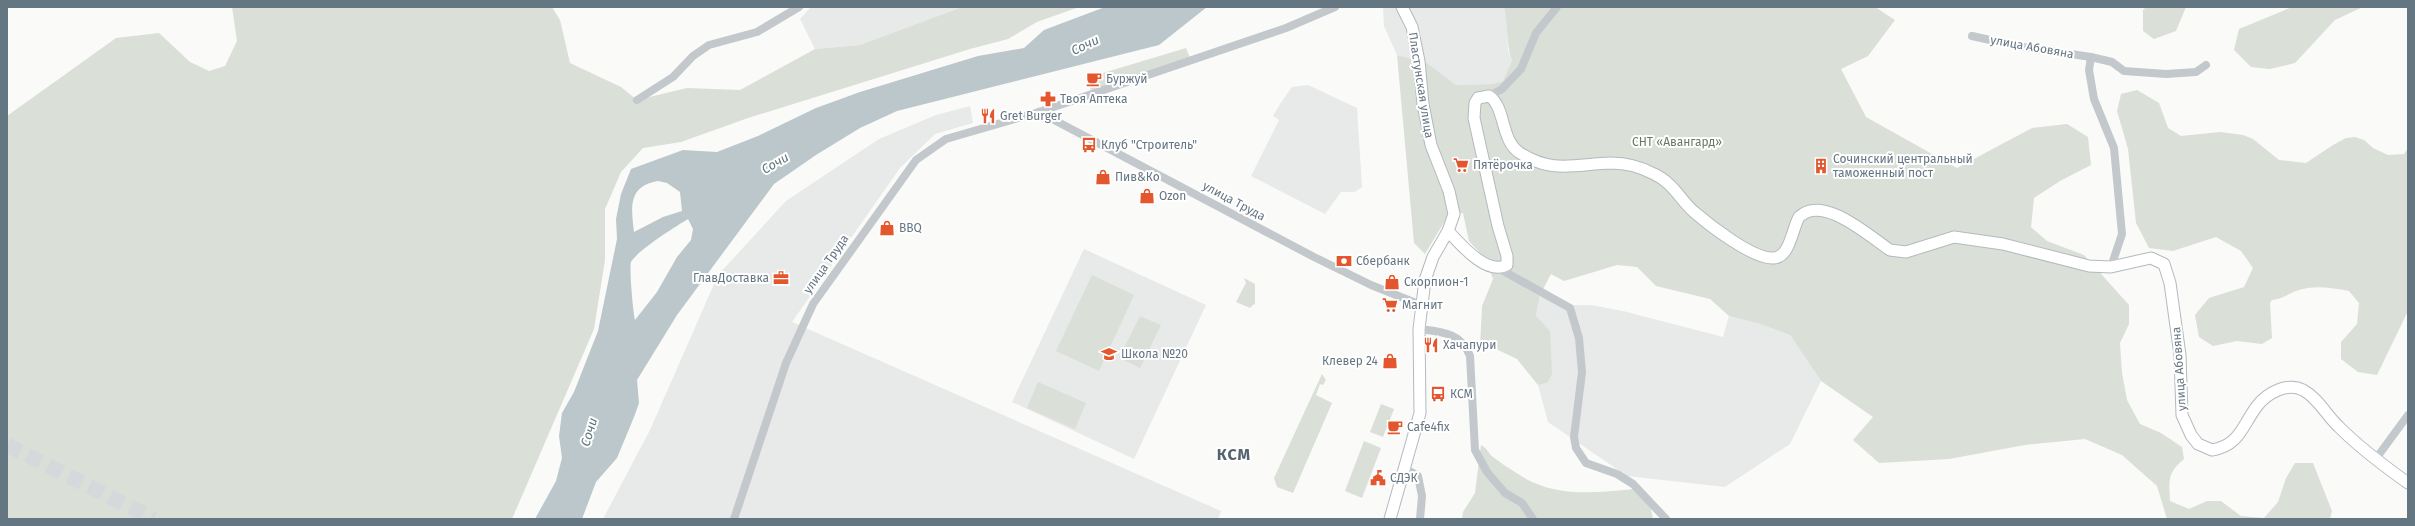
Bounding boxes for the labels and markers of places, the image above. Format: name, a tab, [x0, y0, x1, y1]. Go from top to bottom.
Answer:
cafe icon: Буржуй	[1085, 70, 1103, 88]
place label: Буржуй	[1106, 72, 1148, 86]
pharmacy icon: Твоя Аптека	[1039, 90, 1057, 108]
place label: Твоя Аптека	[1060, 92, 1127, 106]
restaurant icon: Gret Burger	[979, 107, 997, 125]
place label: Gret Burger	[1000, 109, 1062, 123]
bus stop icon: Клуб "Строитель"	[1080, 136, 1098, 154]
place label: Клуб "Строитель"	[1101, 138, 1197, 152]
place label: Сочинский центральный таможенный пост	[1833, 152, 1973, 180]
supermarket icon: Пятёрочка	[1452, 156, 1470, 174]
building icon: Сочинский центральный таможенный пост	[1812, 157, 1830, 175]
place label: Пятёрочка	[1473, 158, 1533, 172]
shop icon: Пив&Ко	[1094, 168, 1112, 186]
place label: Пив&Ко	[1115, 170, 1160, 184]
shop icon: Ozon	[1138, 187, 1156, 205]
place label: Ozon	[1159, 189, 1186, 203]
shop icon: BBQ	[878, 219, 896, 237]
place label: BBQ	[899, 221, 922, 235]
bank icon: Сбербанк	[1335, 252, 1353, 270]
place label: Сбербанк	[1356, 254, 1411, 268]
office icon: ГлавДоставка	[772, 269, 790, 287]
place label: ГлавДоставка	[693, 271, 769, 285]
shop icon: Скорпион-1	[1383, 273, 1401, 291]
place label: Скорпион-1	[1404, 275, 1468, 289]
supermarket icon: Магнит	[1381, 296, 1399, 314]
place label: Магнит	[1402, 298, 1443, 312]
restaurant icon: Хачапури	[1422, 336, 1440, 354]
place label: Хачапури	[1443, 338, 1496, 352]
school or university icon: Школа №20	[1100, 345, 1118, 363]
place label: Школа №20	[1121, 347, 1188, 361]
shop icon: Клевер 24	[1381, 352, 1399, 370]
place label: Клевер 24	[1322, 354, 1379, 368]
bus stop icon: КСМ	[1429, 385, 1447, 403]
place label: КСМ	[1450, 387, 1473, 401]
cafe icon: Cafe4fix	[1386, 418, 1404, 436]
place label: Cafe4fix	[1407, 420, 1450, 434]
public building icon: СДЭК	[1369, 469, 1387, 487]
place label: СДЭК	[1390, 471, 1418, 485]

